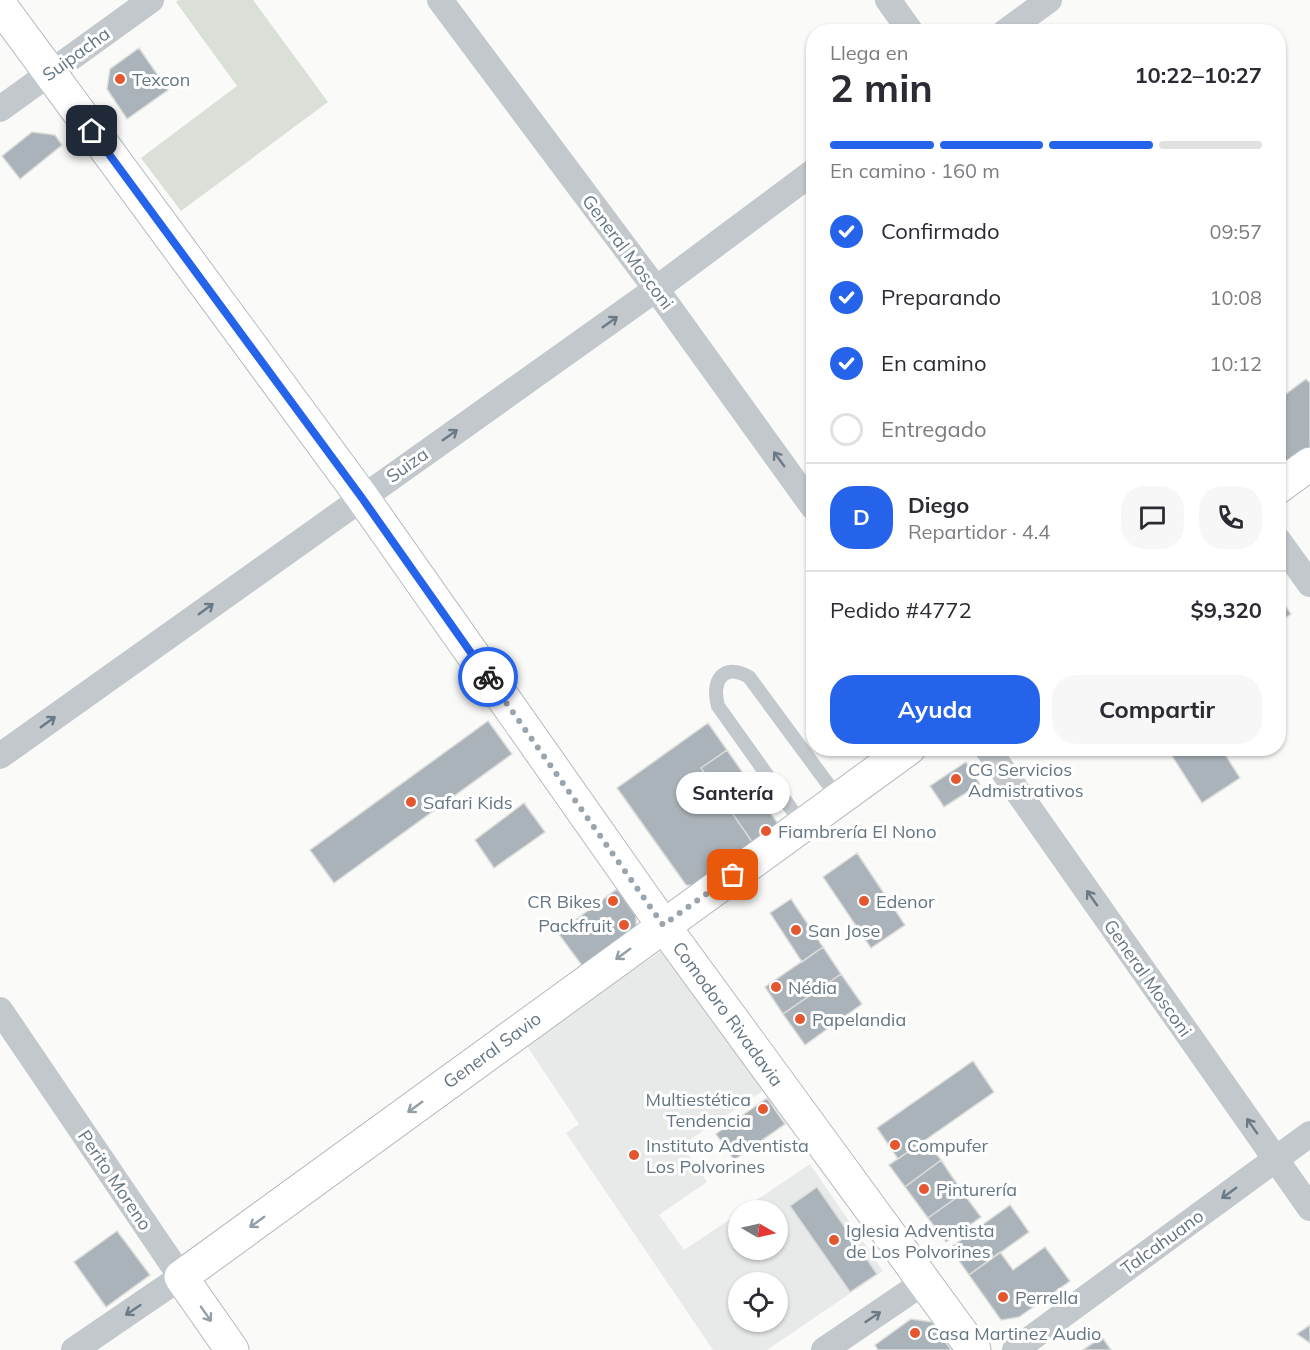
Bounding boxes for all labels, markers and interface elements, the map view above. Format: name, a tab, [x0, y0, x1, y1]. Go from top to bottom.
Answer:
street label: Suipacha	[38, 22, 114, 86]
text: Llega en	[830, 40, 908, 65]
text: 10:22–10:27	[1134, 61, 1262, 89]
text: 2 min	[830, 63, 933, 112]
place label: Texcon	[132, 68, 190, 91]
marker: Texcon	[113, 72, 127, 86]
pin	[66, 105, 117, 156]
icon: home	[75, 114, 108, 147]
text: En camino · 160 m	[830, 158, 1000, 183]
street label: General Mosconi	[577, 190, 679, 314]
icon: check	[830, 215, 863, 248]
text: Confirmado	[881, 217, 1000, 245]
text: 09:57	[1209, 219, 1262, 244]
icon: check	[830, 281, 863, 314]
text: Preparando	[881, 283, 1001, 311]
text: 10:08	[1209, 285, 1262, 310]
one-way arrow	[601, 316, 617, 328]
icon: check	[830, 347, 863, 380]
text: En camino	[881, 349, 987, 377]
text: 10:12	[1209, 351, 1262, 376]
text: Entregado	[881, 415, 987, 443]
one-way arrow	[442, 429, 458, 441]
street label: Suiza	[382, 442, 432, 488]
one-way arrow	[773, 452, 785, 468]
button: chat	[1121, 486, 1184, 549]
button: phone	[1199, 486, 1262, 549]
text: Diego	[908, 491, 969, 519]
text: D	[853, 503, 870, 531]
text: Repartidor · 4.4	[908, 519, 1050, 544]
text: Pedido #4772	[830, 596, 972, 624]
text: $9,320	[1191, 596, 1262, 624]
one-way arrow	[198, 603, 214, 615]
courier	[458, 647, 518, 707]
icon: bike	[472, 661, 505, 694]
button: Ayuda	[830, 675, 1040, 744]
button: Compartir	[1052, 675, 1262, 744]
one-way arrow	[39, 716, 55, 729]
place label: CG Servicios Admistrativos	[968, 758, 1084, 802]
marker: CG Servicios Admistrativos	[949, 772, 963, 786]
callout: Santería	[676, 773, 790, 815]
text: Santería	[692, 780, 774, 805]
place label: Safari Kids	[423, 791, 513, 814]
marker: Safari Kids	[404, 795, 418, 809]
place label: Fiambrería El Nono	[778, 820, 936, 843]
marker: Fiambrería El Nono	[759, 824, 773, 838]
pin	[707, 849, 758, 900]
icon: bag	[716, 858, 749, 891]
place label: CR Bikes	[527, 890, 601, 913]
place label: Edenor	[876, 890, 935, 913]
one-way arrow	[1086, 890, 1098, 906]
marker: CR Bikes	[606, 894, 620, 908]
marker: Edenor	[857, 894, 871, 908]
place label: Packfruit	[538, 914, 612, 937]
street label: General Mosconi	[1099, 915, 1197, 1041]
marker: Packfruit	[617, 918, 631, 932]
place label: San Jose	[808, 919, 880, 942]
marker: San Jose	[789, 923, 803, 937]
street label: Comodoro Rivadavia	[668, 937, 788, 1091]
one-way arrow	[615, 948, 631, 961]
place label: Nédia	[788, 976, 837, 999]
marker: Nédia	[769, 980, 783, 994]
street label: General Savio	[438, 1007, 546, 1093]
place label: Papelandia	[812, 1008, 906, 1031]
marker: Papelandia	[793, 1012, 807, 1026]
place label: Multiestética Tendencia	[645, 1088, 751, 1132]
one-way arrow	[407, 1101, 423, 1113]
marker: Multiestética Tendencia	[756, 1102, 770, 1116]
one-way arrow	[1246, 1118, 1258, 1134]
street label: Perito Moreno	[73, 1126, 157, 1234]
place label: Instituto Adventista Los Polvorines	[646, 1134, 809, 1178]
place label: Compufer	[907, 1134, 989, 1157]
marker: Compufer	[888, 1138, 902, 1152]
marker: Instituto Adventista Los Polvorines	[627, 1148, 641, 1162]
place label: Pinturería	[936, 1178, 1017, 1201]
marker: Pinturería	[917, 1182, 931, 1196]
one-way arrow	[1221, 1187, 1237, 1199]
north arrow	[728, 1200, 788, 1260]
map controls	[728, 1200, 788, 1332]
street label: Talcahuano	[1116, 1204, 1208, 1280]
one-way arrow	[250, 1216, 266, 1228]
place label: Iglesia Adventista de Los Polvorines	[846, 1219, 995, 1263]
marker: Iglesia Adventista de Los Polvorines	[827, 1233, 841, 1247]
button: locate	[728, 1272, 788, 1332]
place label: Perrella	[1015, 1286, 1078, 1309]
marker: Perrella	[996, 1290, 1010, 1304]
one-way arrow	[125, 1304, 141, 1316]
one-way arrow	[200, 1305, 212, 1321]
one-way arrow	[864, 1311, 880, 1323]
place label: Casa Martinez Audio	[927, 1322, 1101, 1345]
marker: Casa Martinez Audio	[908, 1326, 922, 1340]

